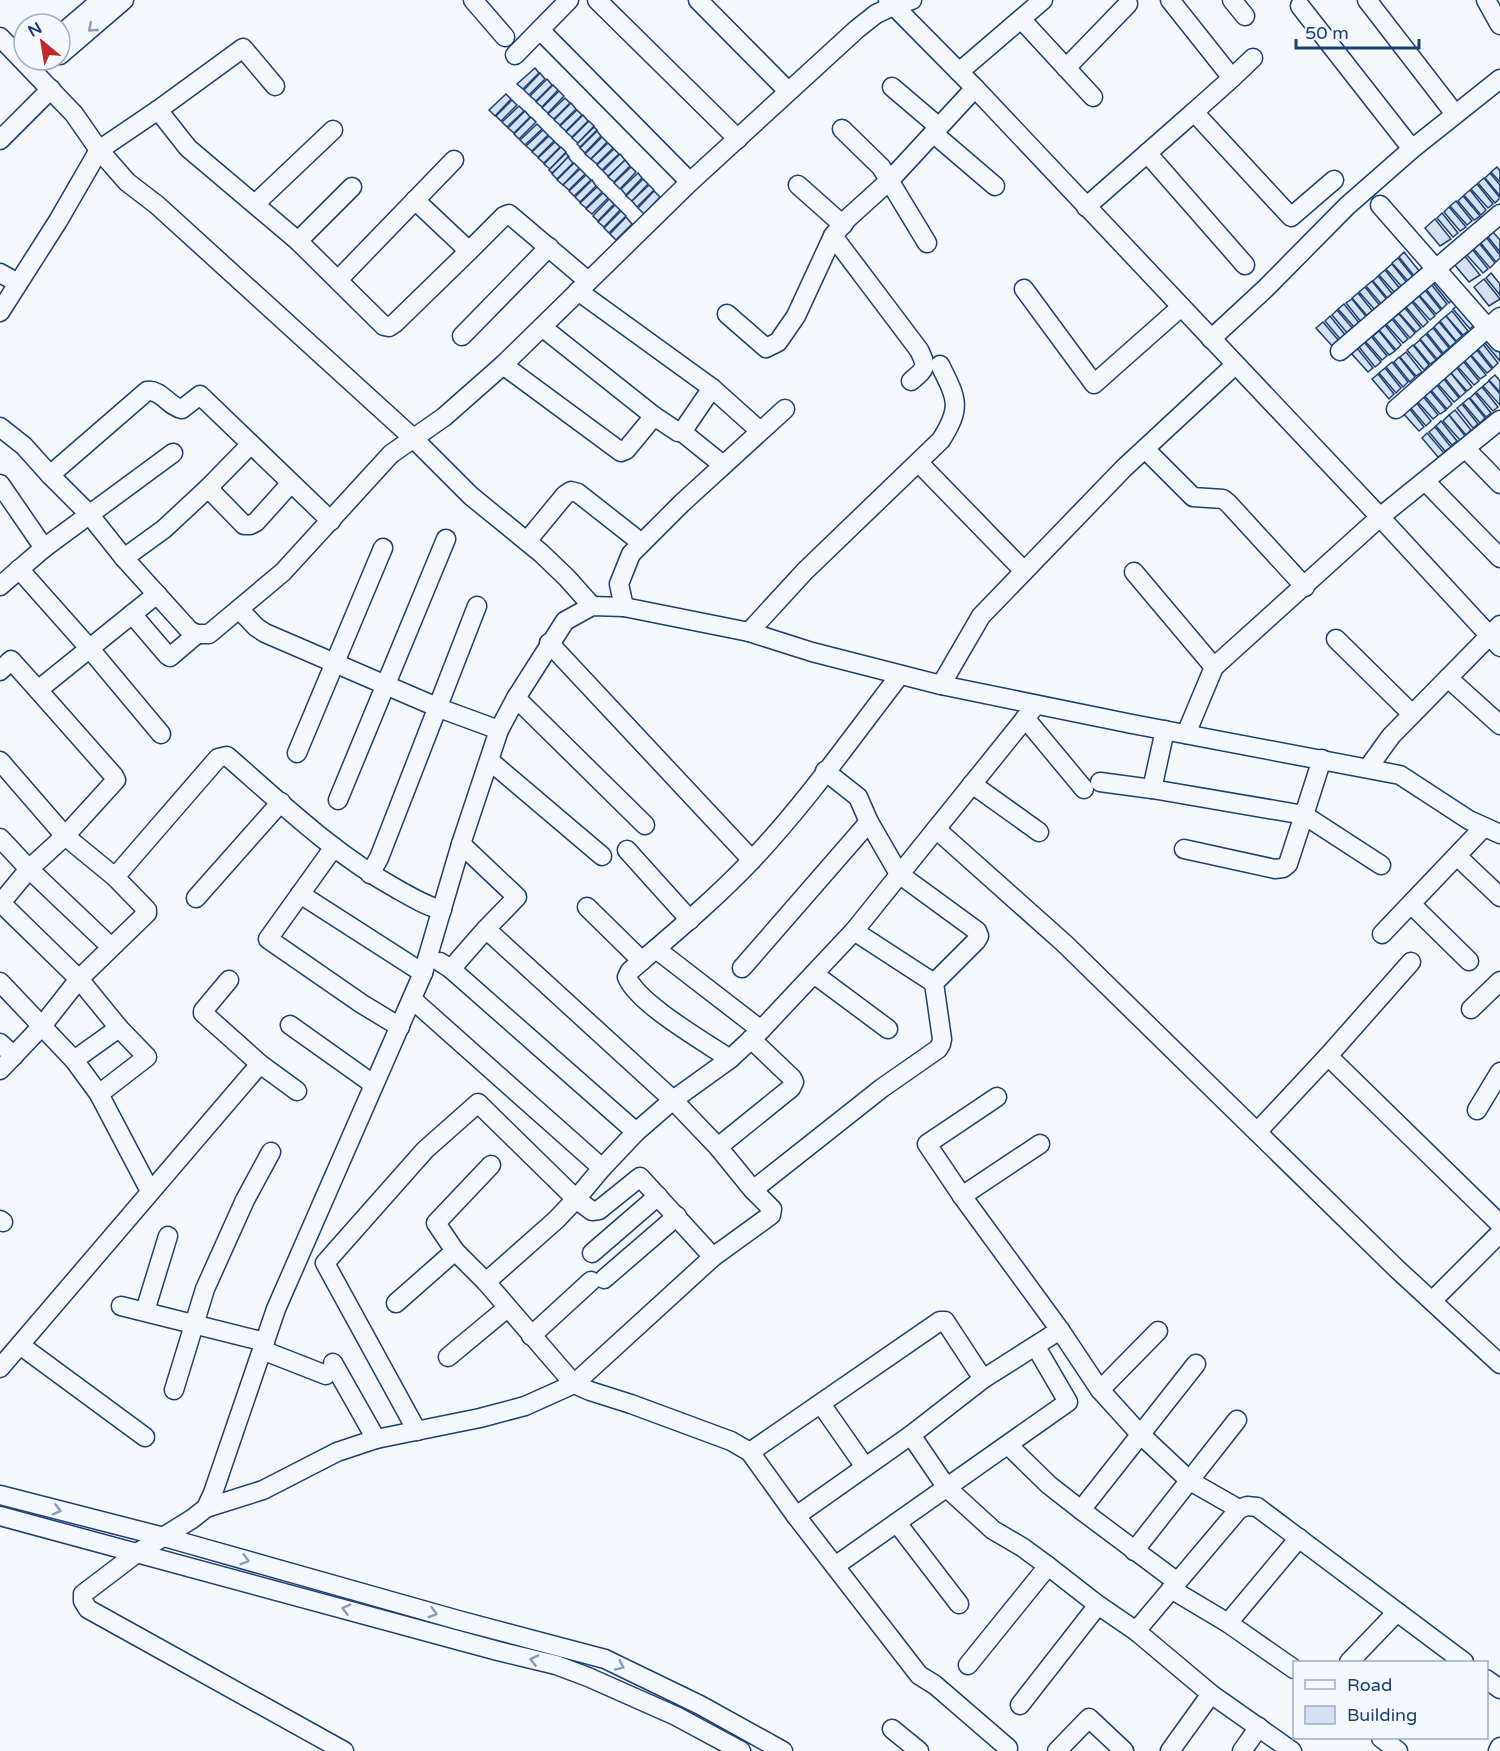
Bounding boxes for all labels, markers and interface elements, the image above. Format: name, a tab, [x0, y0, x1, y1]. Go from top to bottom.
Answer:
north arrow	[12, 12, 72, 72]
scale bar	[1296, 12, 1419, 50]
text: N	[24, 18, 46, 42]
one-way arrow	[88, 21, 99, 32]
text: 50 m	[1305, 22, 1349, 44]
one-way arrow	[51, 1502, 61, 1515]
one-way arrow	[239, 1553, 250, 1565]
one-way arrow	[341, 1604, 351, 1617]
one-way arrow	[427, 1606, 437, 1618]
one-way arrow	[529, 1654, 539, 1667]
one-way arrow	[613, 1658, 624, 1670]
legend	[1293, 1661, 1488, 1739]
text: Road	[1347, 1674, 1392, 1696]
text: Building	[1347, 1704, 1417, 1726]

